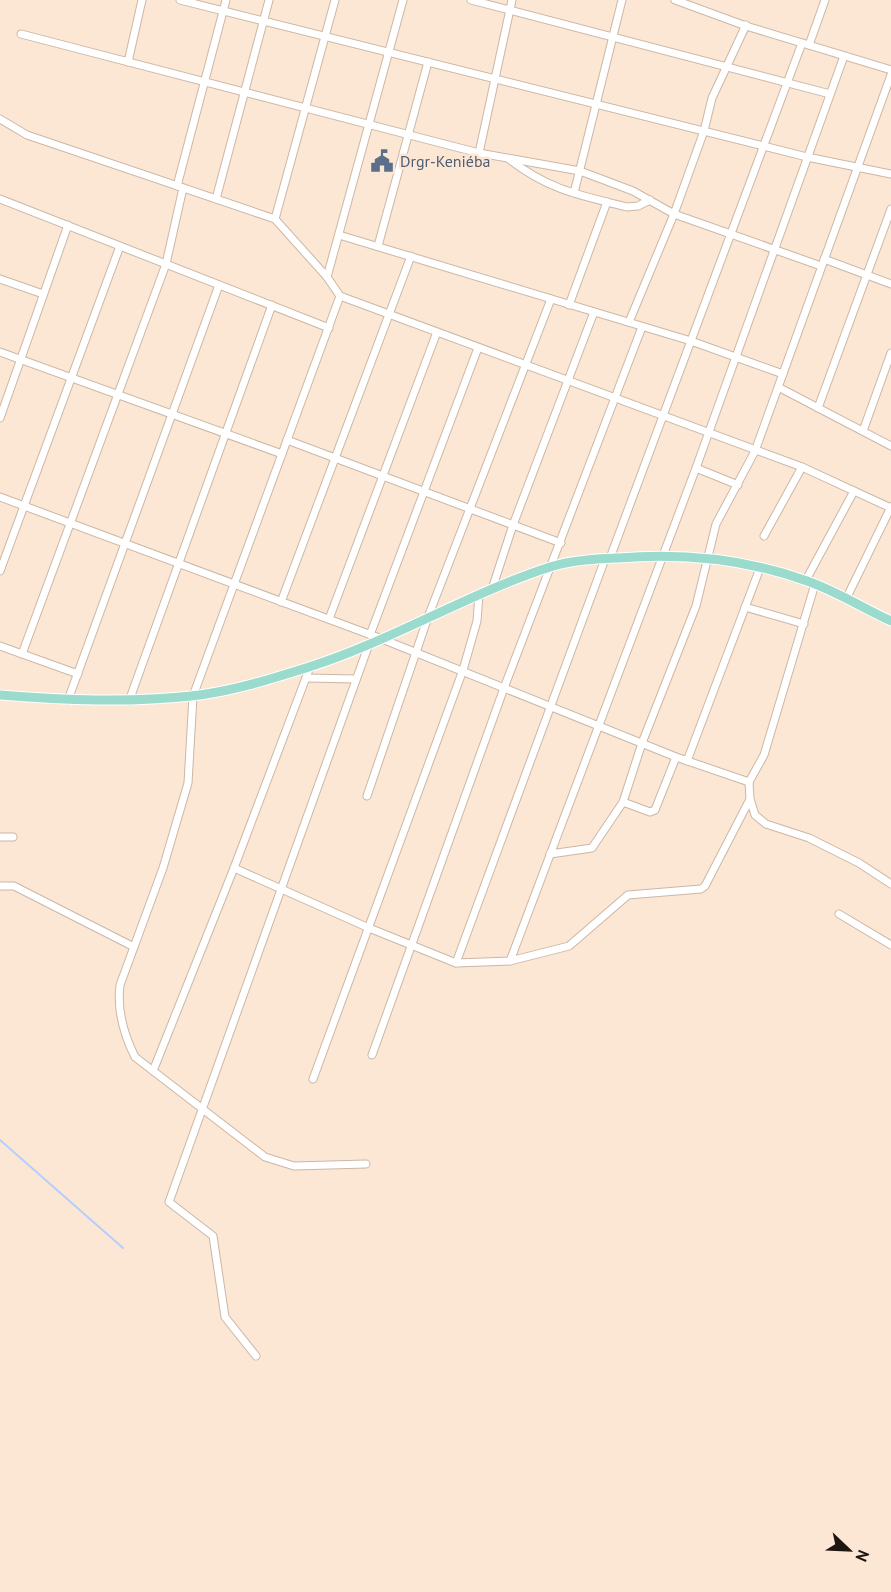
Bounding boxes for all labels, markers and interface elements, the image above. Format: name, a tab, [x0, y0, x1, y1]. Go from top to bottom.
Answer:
public building icon: Drgr-Keniéba	[369, 148, 395, 174]
place label: Drgr-Keniéba	[400, 151, 491, 171]
north arrow	[819, 1520, 879, 1580]
text: N	[852, 1547, 874, 1565]

